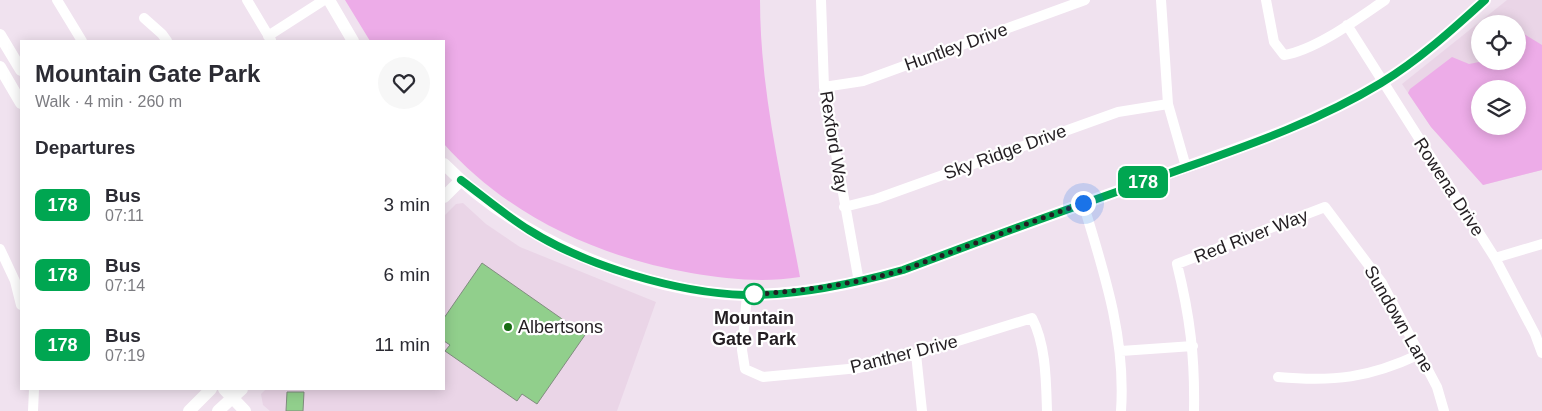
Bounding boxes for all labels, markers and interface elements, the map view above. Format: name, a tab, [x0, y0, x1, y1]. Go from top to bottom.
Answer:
map controls	[1471, 15, 1526, 135]
button: locate	[1471, 15, 1526, 70]
street label: Huntley Drive	[902, 19, 1010, 75]
button: heart	[378, 57, 430, 109]
text: Mountain Gate Park	[35, 60, 260, 87]
button: layers	[1471, 80, 1526, 135]
street label: Rexford Way	[816, 89, 852, 195]
text: Walk · 4 min · 260 m	[35, 93, 182, 110]
street label: Sky Ridge Drive	[941, 121, 1069, 183]
street label: Rowena Drive	[1410, 134, 1488, 240]
text: Departures	[35, 137, 135, 158]
line badge: 178	[1114, 166, 1172, 198]
text: 178	[1128, 172, 1158, 192]
text: Bus	[105, 185, 141, 206]
your location	[1071, 191, 1096, 216]
text: 3 min	[384, 194, 430, 215]
text: 178	[47, 195, 78, 215]
street label: Red River Way	[1191, 205, 1311, 267]
text: 07:11	[105, 207, 144, 224]
text: Bus	[105, 255, 141, 276]
street label: Sundown Lane	[1360, 262, 1438, 376]
text: 6 min	[384, 264, 430, 285]
text: 178	[47, 265, 78, 285]
text: 07:14	[105, 277, 145, 294]
marker: Mountain Gate Park	[743, 283, 765, 305]
place label: Mountain Gate Park	[712, 308, 797, 349]
place label: Albertsons	[518, 317, 603, 337]
marker: Albertsons	[502, 321, 514, 333]
text: Bus	[105, 325, 141, 346]
street label: Panther Drive	[848, 331, 960, 377]
text: 11 min	[374, 334, 430, 355]
text: 178	[47, 335, 78, 355]
text: 07:19	[105, 347, 145, 364]

